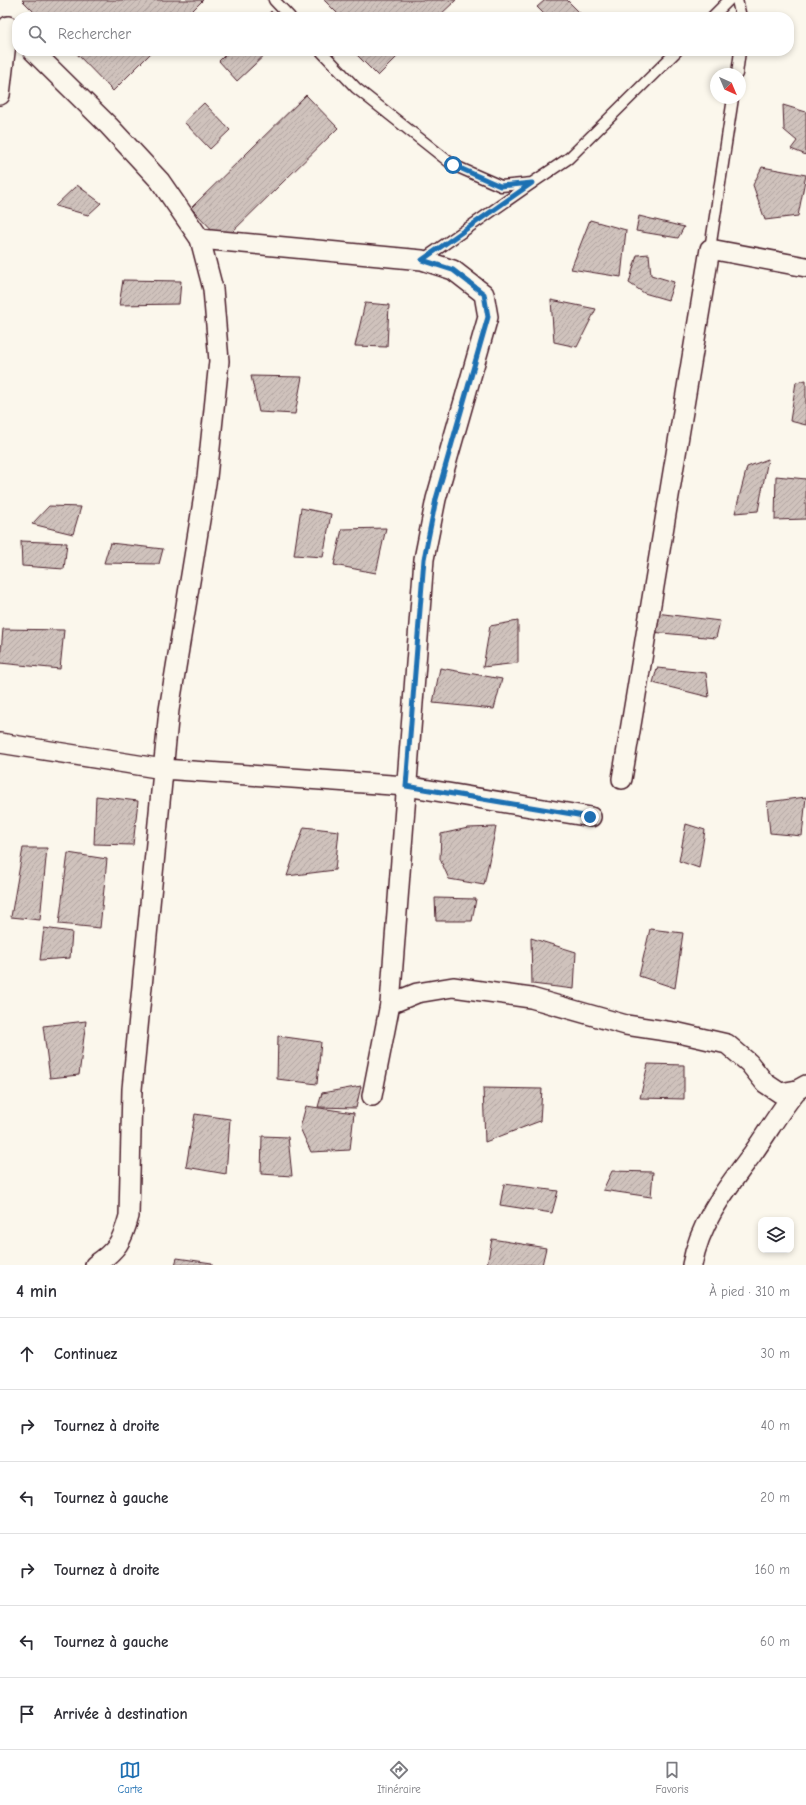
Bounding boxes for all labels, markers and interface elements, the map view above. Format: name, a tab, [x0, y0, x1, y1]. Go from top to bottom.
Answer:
search box	[12, 12, 794, 56]
icon: search	[26, 23, 48, 45]
text: Rechercher	[58, 25, 131, 43]
north arrow	[710, 68, 746, 104]
route start	[444, 156, 462, 174]
route end	[581, 808, 599, 826]
map controls	[758, 1217, 794, 1253]
button: layers	[758, 1217, 794, 1253]
text: 4 min	[16, 1282, 57, 1301]
text: À pied · 310 m	[709, 1284, 790, 1299]
icon: ahead	[16, 1343, 38, 1365]
text: Continuez	[54, 1345, 117, 1363]
text: 30 m	[760, 1346, 790, 1361]
icon: right	[16, 1415, 38, 1437]
text: Tournez à droite	[54, 1417, 159, 1435]
text: 40 m	[761, 1418, 790, 1433]
icon: left	[16, 1487, 38, 1509]
text: Tournez à gauche	[54, 1489, 168, 1507]
text: 20 m	[760, 1490, 790, 1505]
icon: right	[16, 1559, 38, 1581]
text: Tournez à droite	[54, 1561, 159, 1579]
text: 160 m	[755, 1562, 790, 1577]
icon: left	[16, 1631, 38, 1653]
text: Tournez à gauche	[54, 1633, 168, 1651]
text: 60 m	[760, 1634, 790, 1649]
icon: arrive	[16, 1703, 38, 1725]
text: Arrivée à destination	[54, 1705, 188, 1723]
tab: Carte	[117, 1759, 143, 1796]
tab: Itinéraire	[377, 1759, 421, 1796]
tab: Favoris	[656, 1759, 689, 1796]

